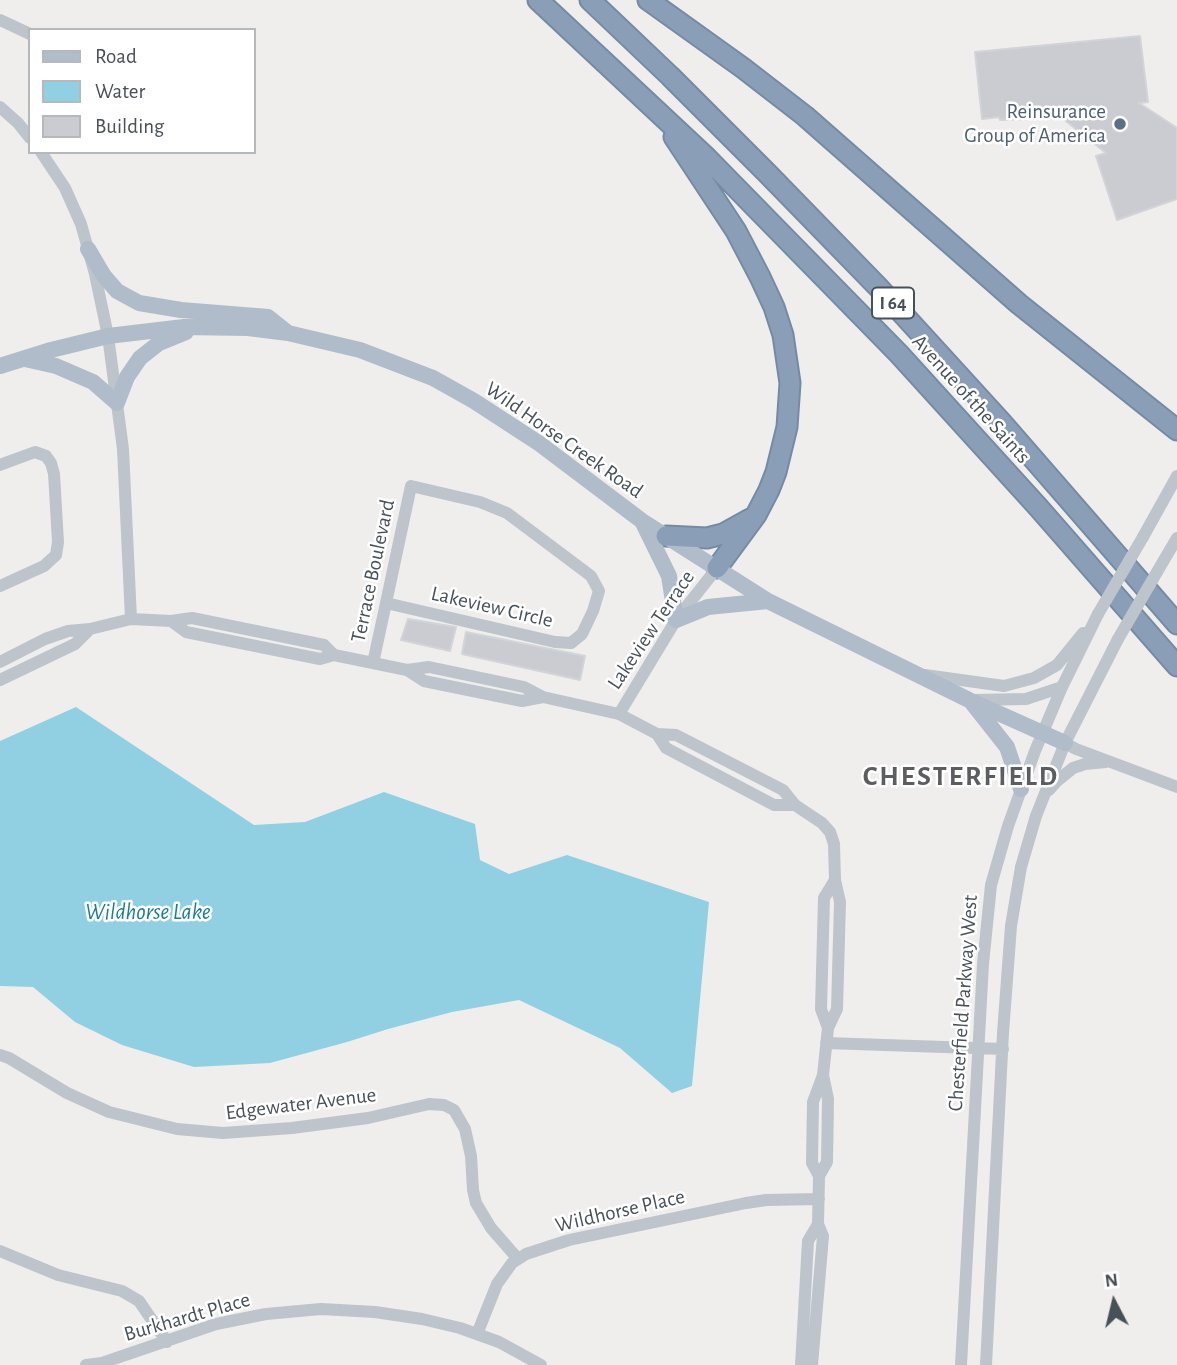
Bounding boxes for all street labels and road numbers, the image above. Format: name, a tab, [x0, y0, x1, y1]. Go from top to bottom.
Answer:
road number: I 64	[872, 288, 914, 318]
street label: Avenue of the Saints	[907, 329, 1035, 469]
street label: Wild Horse Creek Road	[480, 376, 648, 504]
street label: Terrace Boulevard	[346, 497, 400, 645]
street label: Lakeview Terrace	[602, 566, 700, 694]
street label: Lakeview Circle	[429, 581, 555, 633]
street label: Chesterfield Parkway West	[943, 894, 983, 1112]
street label: Edgewater Avenue	[224, 1082, 378, 1126]
street label: Wildhorse Place	[553, 1184, 687, 1238]
street label: Burkhardt Place	[121, 1287, 253, 1347]

